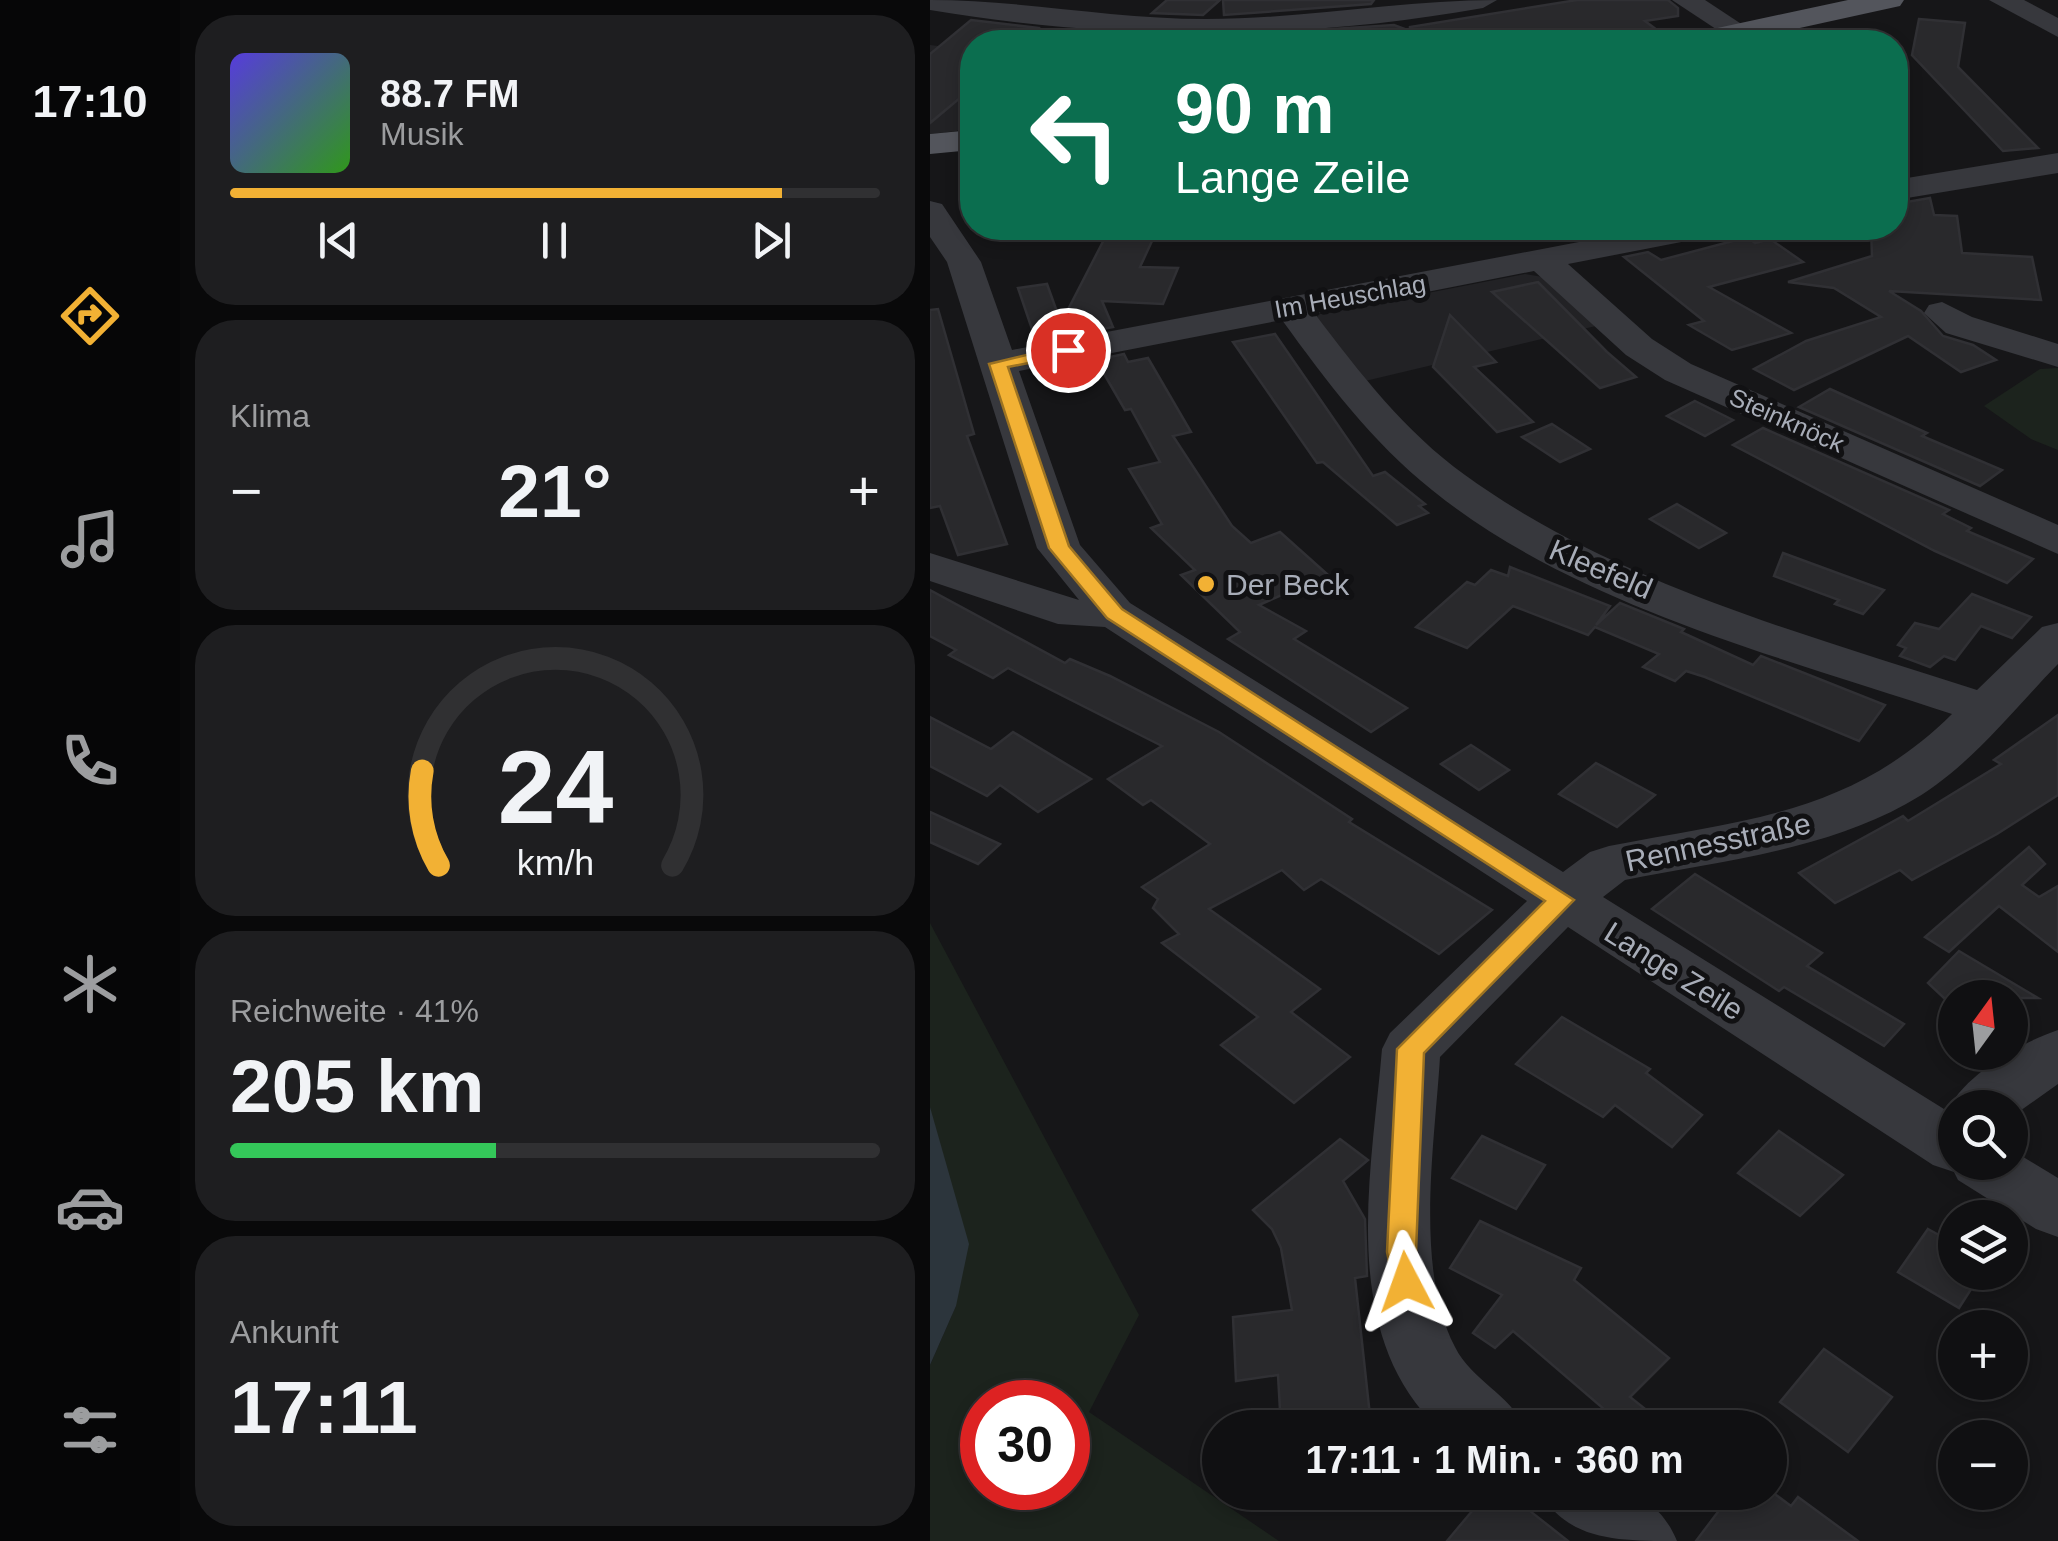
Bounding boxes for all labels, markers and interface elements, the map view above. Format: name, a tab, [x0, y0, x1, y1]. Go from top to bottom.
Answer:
icon: left	[1010, 70, 1140, 200]
text: 90 m	[1175, 70, 1335, 148]
text: 88.7 FM	[380, 73, 519, 115]
text: 17:10	[32, 76, 148, 127]
text: Musik	[380, 116, 464, 152]
text: Lange Zeile	[1175, 152, 1410, 203]
icon: previous	[311, 213, 366, 268]
icon: pause	[527, 213, 582, 268]
icon: next	[744, 213, 799, 268]
street label: Im Heuschlag	[1272, 269, 1428, 323]
icon: directions	[55, 281, 125, 351]
pin	[1026, 308, 1111, 393]
icon: arrive	[1041, 323, 1096, 378]
street label: Steinknöck	[1725, 382, 1849, 458]
text: Klima	[230, 398, 310, 434]
text: 21°	[498, 449, 612, 533]
text: −	[230, 460, 262, 522]
text: +	[848, 460, 880, 522]
icon: music	[55, 504, 125, 574]
street label: Kleefeld	[1545, 533, 1657, 605]
place label: Der Beck	[1226, 568, 1350, 601]
marker: Der Beck	[1195, 573, 1217, 595]
icon: phone	[55, 726, 125, 796]
text: 24	[497, 729, 613, 845]
street label: Rennesstraße	[1622, 806, 1814, 878]
text: km/h	[516, 843, 594, 883]
street label: Lange Zeile	[1599, 915, 1749, 1027]
icon: climate	[55, 949, 125, 1019]
north arrow	[1938, 980, 2028, 1070]
map controls	[1938, 980, 2028, 1510]
text: Reichweite · 41%	[230, 993, 479, 1029]
text: 205 km	[230, 1044, 484, 1128]
button: search	[1938, 1090, 2028, 1180]
icon: car	[55, 1172, 125, 1242]
button: layers	[1938, 1200, 2028, 1290]
position arrow	[1354, 1230, 1458, 1334]
button: +	[1938, 1310, 2028, 1400]
text: Ankunft	[230, 1314, 339, 1350]
text: 17:11	[230, 1365, 418, 1449]
speed limit sign: 30	[960, 1380, 1090, 1510]
icon: filters	[55, 1395, 125, 1465]
button: −	[1938, 1420, 2028, 1510]
text: 17:11 · 1 Min. · 360 m	[1305, 1439, 1684, 1481]

